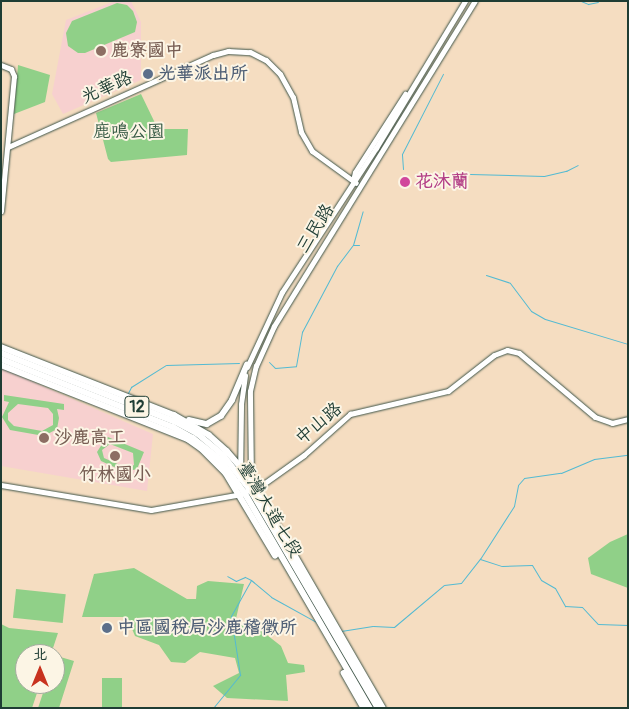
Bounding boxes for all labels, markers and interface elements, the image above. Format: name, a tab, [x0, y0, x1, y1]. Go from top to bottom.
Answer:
place label: 鹿寮國中	[111, 40, 183, 62]
marker: 鹿寮國中	[95, 45, 107, 57]
place label: 光華派出所	[158, 63, 248, 85]
street label: 光華路	[78, 67, 136, 109]
marker: 光華派出所	[142, 68, 154, 80]
park label: 鹿鳴公園	[93, 121, 165, 143]
place label: 花沐蘭	[415, 171, 469, 193]
marker: 花沐蘭	[399, 176, 411, 188]
street label: 三民路	[293, 200, 339, 258]
road number: 12	[123, 394, 151, 421]
street label: 中山路	[291, 398, 347, 450]
place label: 沙鹿高工	[54, 427, 126, 449]
marker: 沙鹿高工	[38, 432, 50, 444]
marker: 竹林國小	[109, 450, 121, 462]
street label: 臺灣大道七段	[232, 458, 306, 562]
place label: 竹林國小	[79, 464, 151, 486]
place label: 中區國稅局沙鹿稽徵所	[117, 617, 297, 639]
marker: 中區國稅局沙鹿稽徵所	[101, 622, 113, 634]
north arrow	[15, 644, 65, 694]
text: 北	[33, 646, 47, 663]

